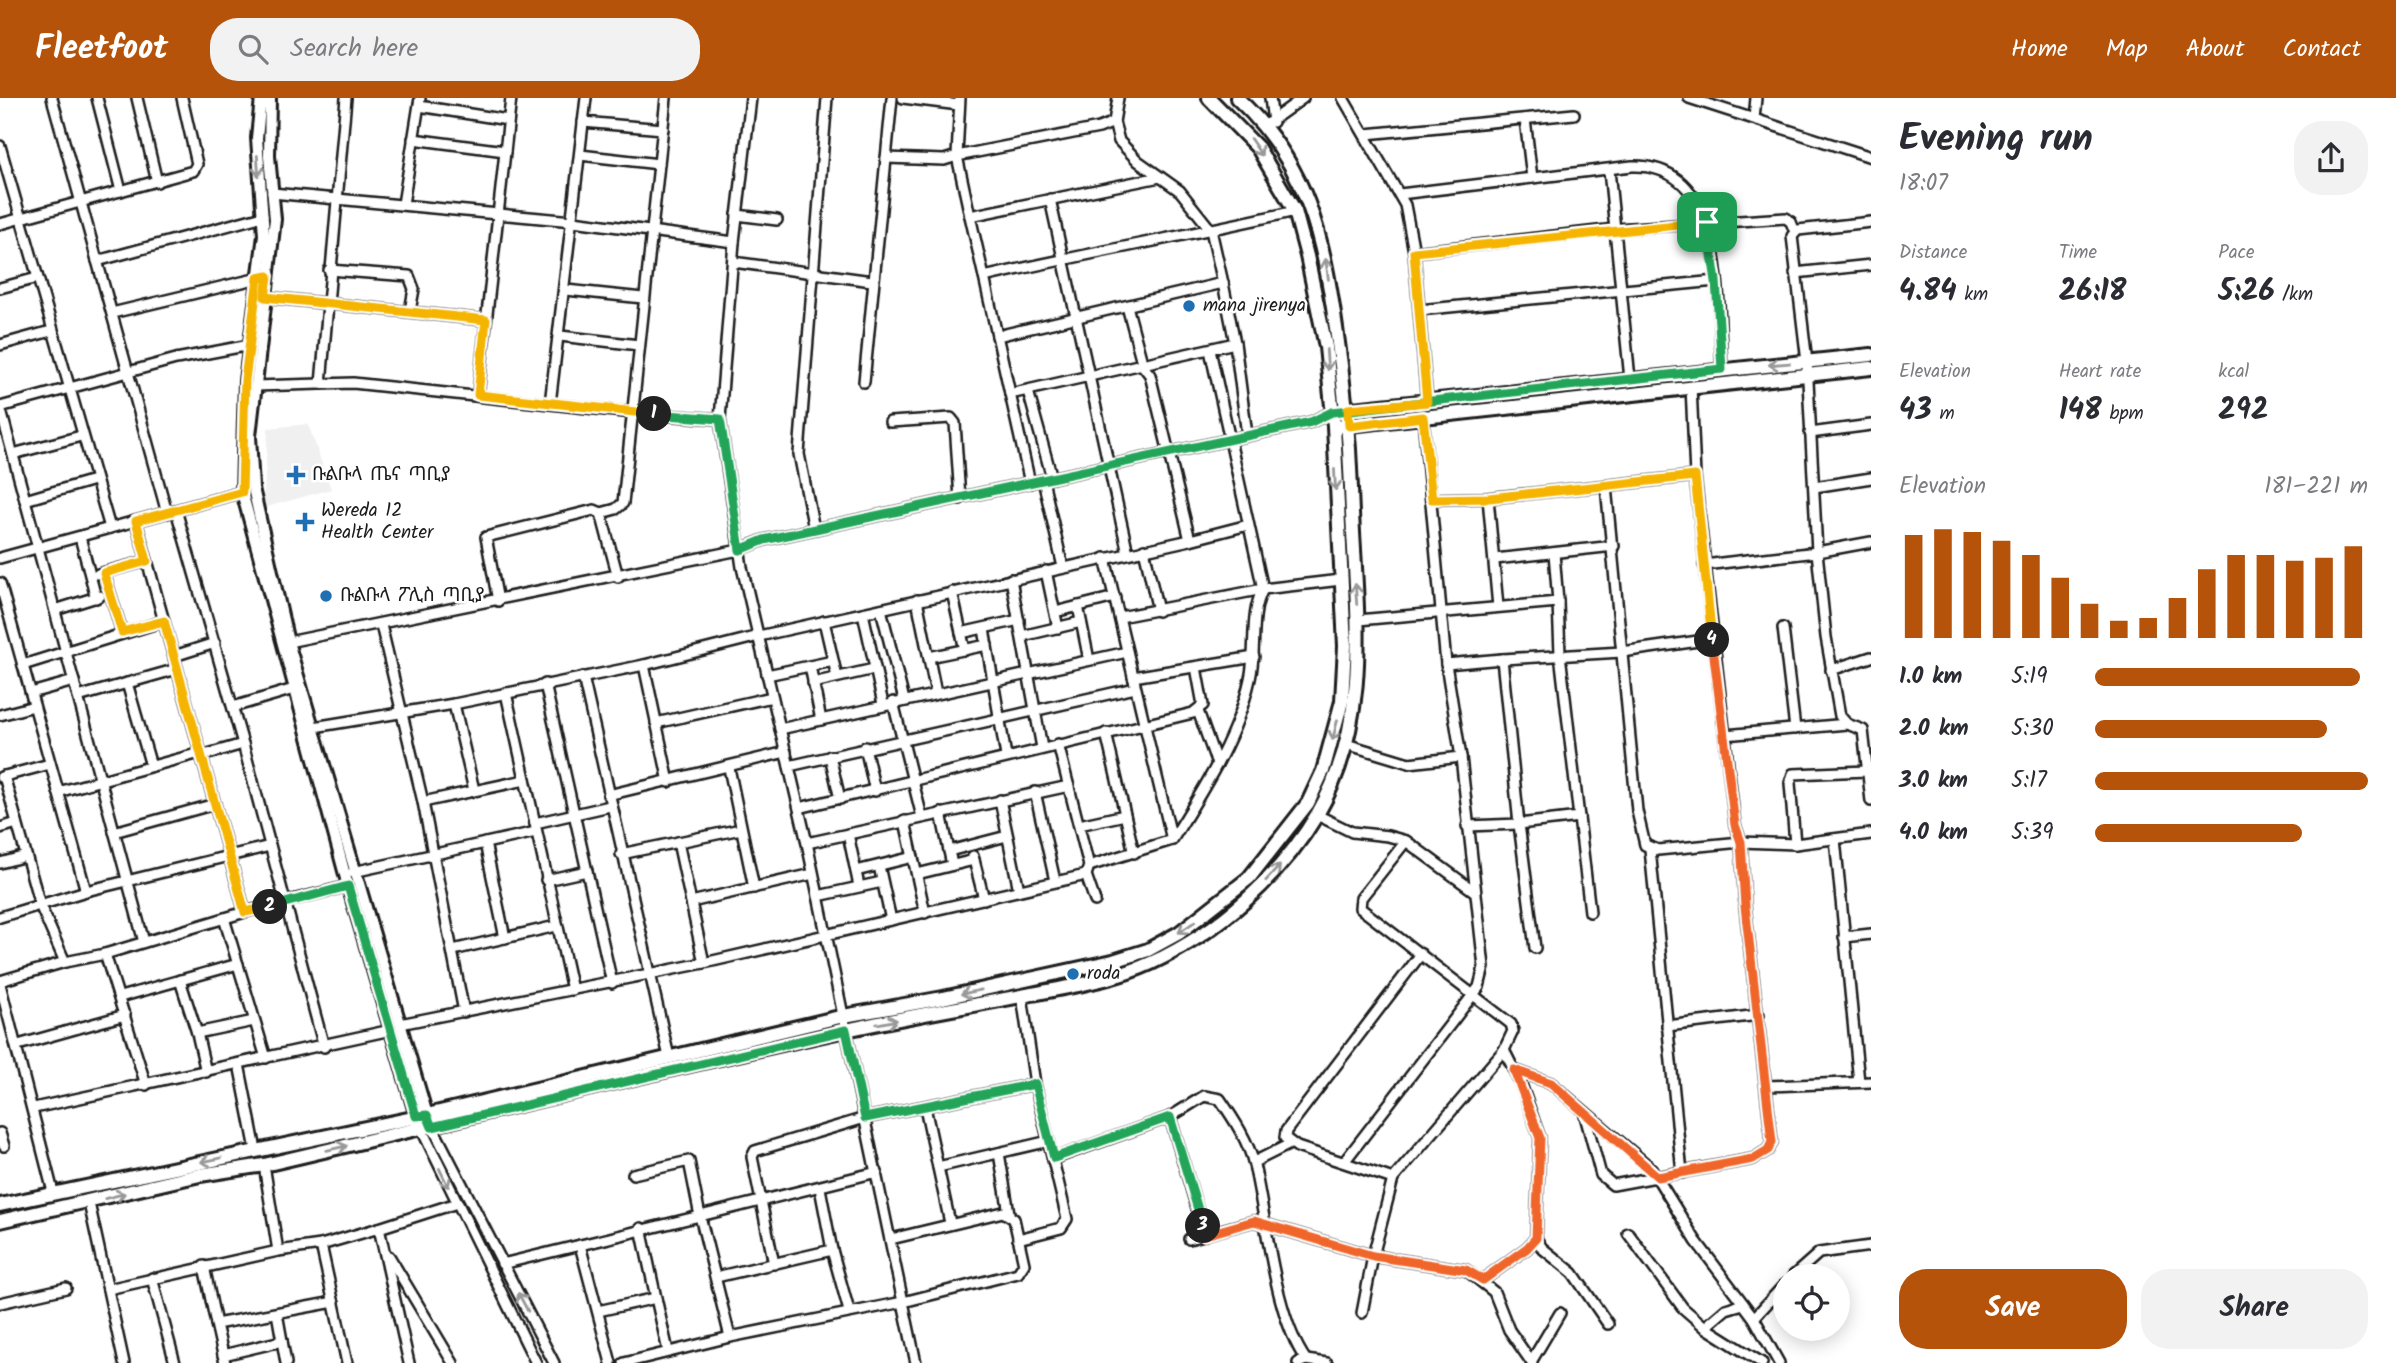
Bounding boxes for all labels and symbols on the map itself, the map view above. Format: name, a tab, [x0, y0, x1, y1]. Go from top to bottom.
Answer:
one-way arrow	[1249, 137, 1264, 156]
one-way arrow	[252, 154, 265, 177]
pin	[1677, 192, 1737, 252]
one-way arrow	[1321, 258, 1334, 281]
place label: mana jirenya	[1203, 291, 1306, 321]
marker: mana jirenya	[1181, 298, 1197, 314]
one-way arrow	[1321, 348, 1334, 371]
one-way arrow	[1768, 358, 1790, 371]
pin: 1	[636, 396, 672, 432]
place label: ቡልቡላ ጤና ጣቢያ	[312, 460, 450, 490]
marker: ቡልቡላ ጤና ጣቢያ	[286, 465, 306, 485]
one-way arrow	[1328, 468, 1341, 491]
place label: Wereda 12 Health Center	[321, 496, 435, 548]
marker: Wereda 12 Health Center	[295, 512, 315, 532]
place label: ቡልቡላ ፖሊስ ጣቢያ	[340, 581, 484, 611]
one-way arrow	[1350, 583, 1363, 606]
marker: ቡልቡላ ፖሊስ ጣቢያ	[318, 588, 334, 604]
pin: 4	[1694, 622, 1730, 658]
one-way arrow	[1328, 718, 1341, 741]
one-way arrow	[1265, 864, 1281, 882]
pin: 2	[252, 890, 288, 924]
one-way arrow	[1178, 920, 1197, 934]
place label: roda	[1087, 959, 1120, 989]
marker: roda	[1065, 966, 1081, 982]
one-way arrow	[960, 986, 983, 1000]
one-way arrow	[875, 1015, 898, 1028]
one-way arrow	[325, 1141, 348, 1154]
one-way arrow	[200, 1153, 223, 1167]
one-way arrow	[438, 1167, 452, 1188]
one-way arrow	[103, 1189, 126, 1203]
pin: 3	[1186, 1208, 1220, 1244]
one-way arrow	[516, 1293, 530, 1313]

